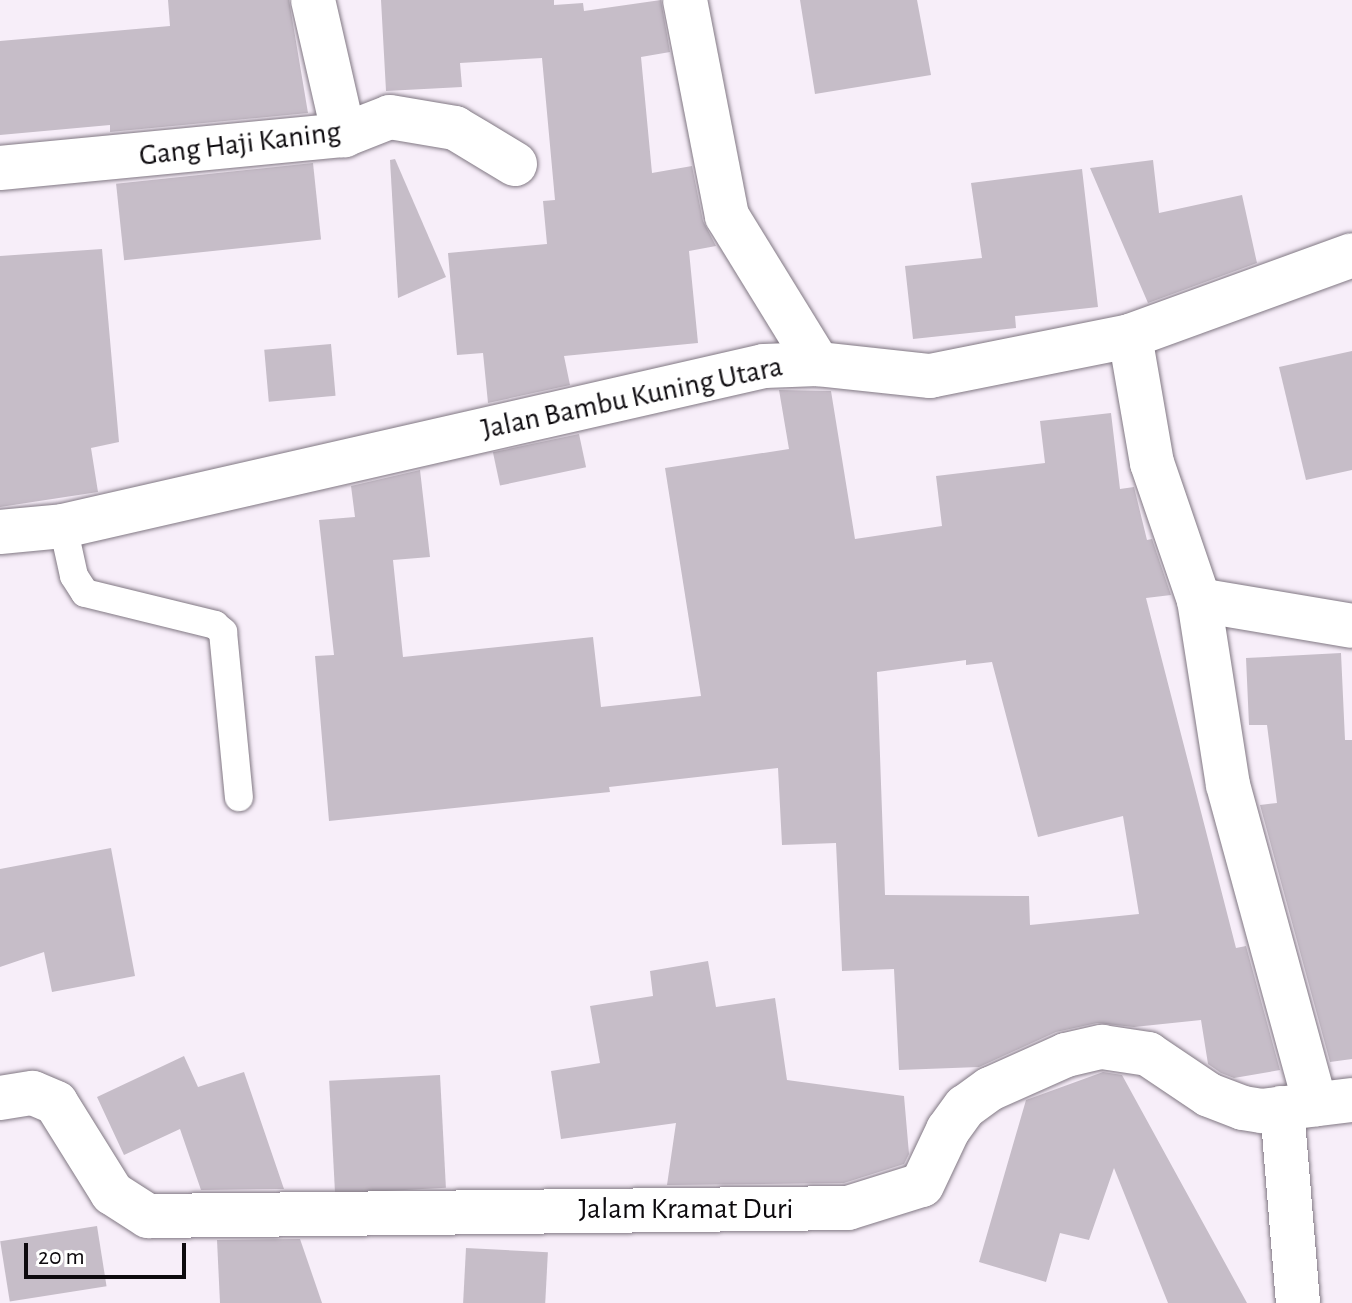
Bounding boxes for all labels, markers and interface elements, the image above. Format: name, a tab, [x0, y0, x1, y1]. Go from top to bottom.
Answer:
street label: Gang Haji Kaning	[137, 114, 343, 174]
street label: Jalan Bambu Kuning Utara	[478, 348, 786, 448]
street label: Jalam Kramat Duri	[578, 1191, 794, 1227]
scale bar	[28, 1227, 190, 1277]
text: 20 m	[38, 1245, 85, 1269]

